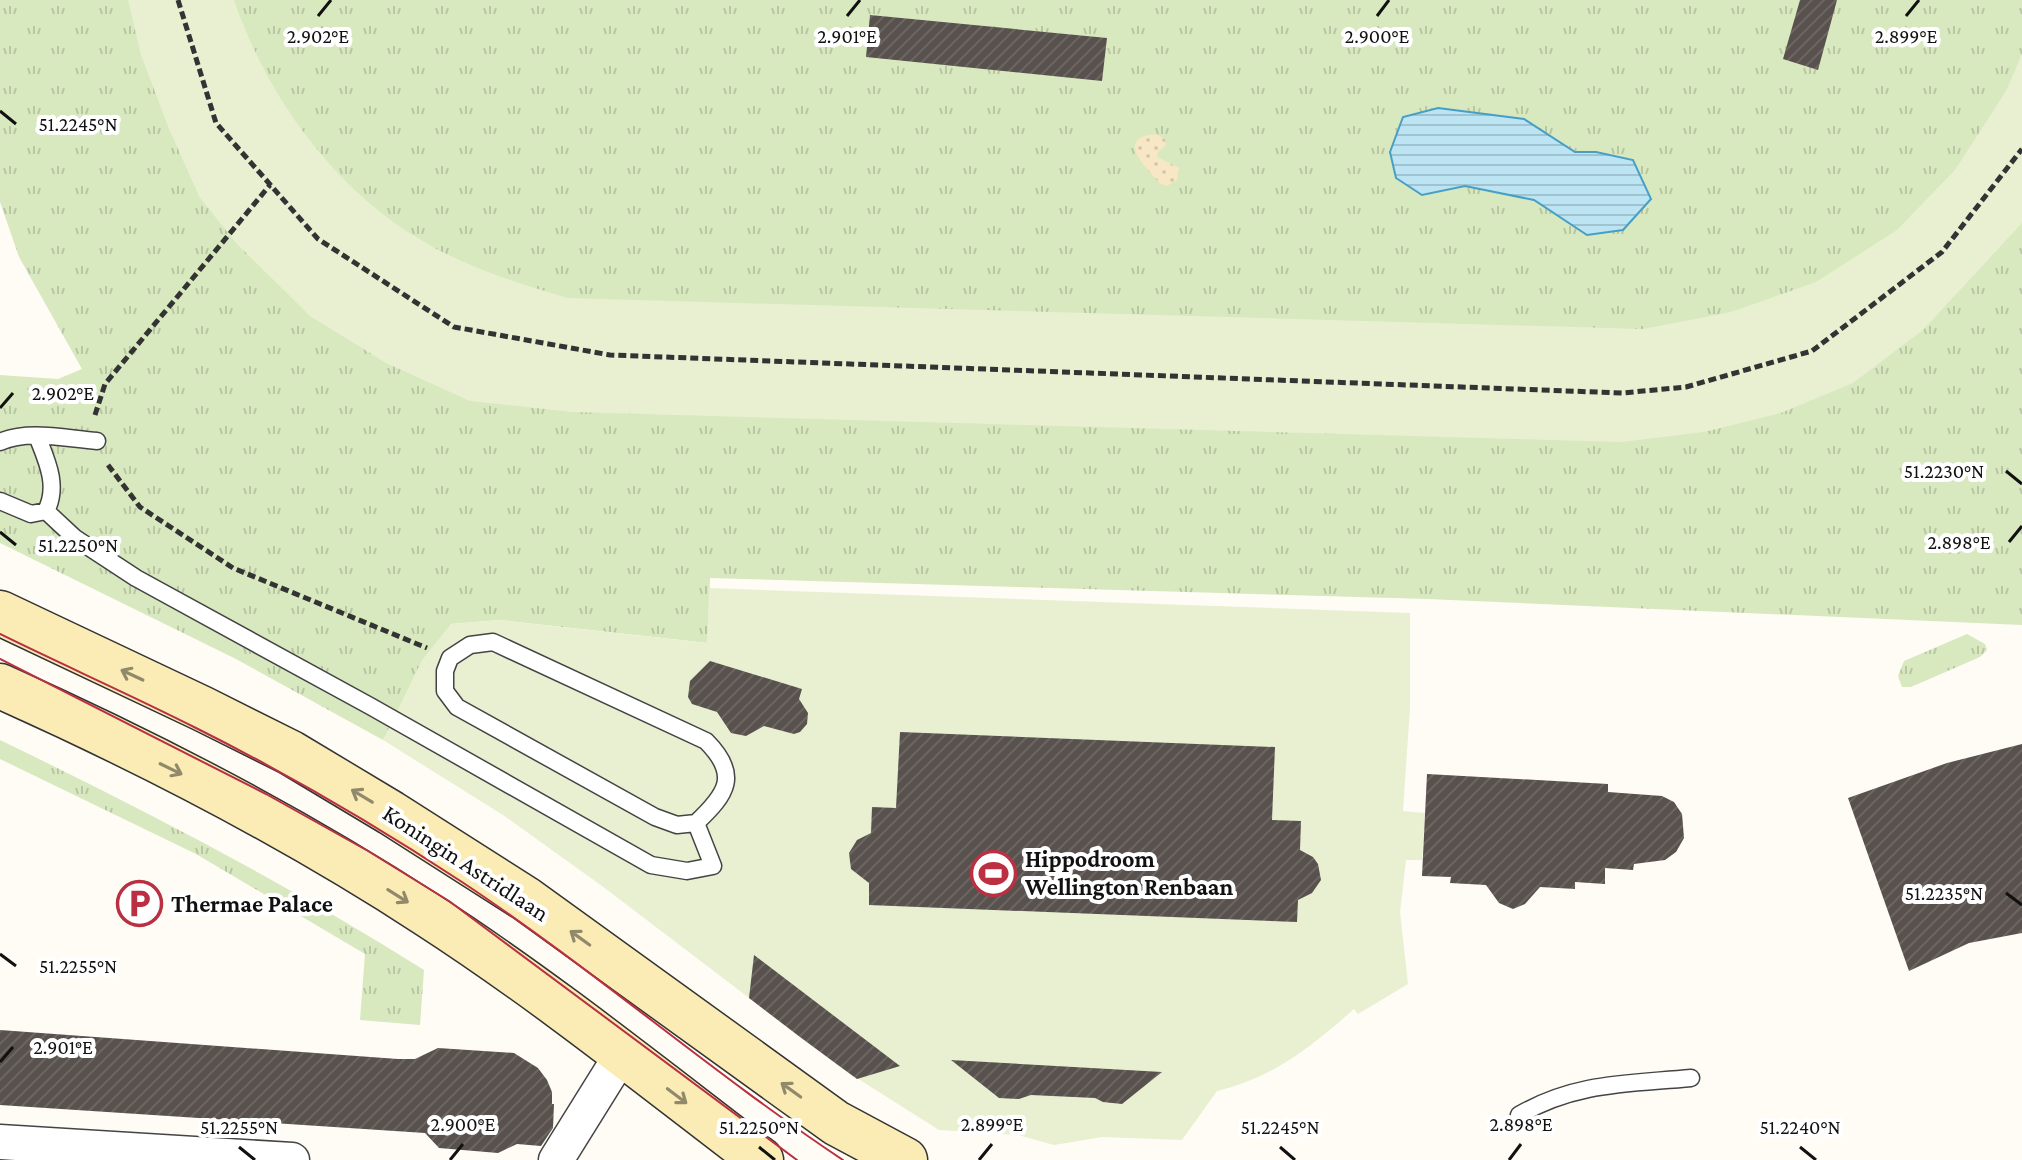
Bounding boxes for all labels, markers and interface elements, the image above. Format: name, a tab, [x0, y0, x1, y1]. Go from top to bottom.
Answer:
text: 2.902°E	[287, 25, 349, 47]
text: 2.901°E	[817, 25, 877, 47]
text: 2.900°E	[1345, 25, 1410, 47]
text: 2.899°E	[1875, 25, 1937, 47]
text: 51.2245°N	[38, 113, 118, 135]
text: 2.902°E	[32, 382, 94, 404]
text: 51.2230°N	[1904, 460, 1984, 482]
text: 2.898°E	[1927, 531, 1991, 553]
text: 51.2250°N	[38, 534, 118, 556]
one-way arrow	[120, 667, 144, 682]
one-way arrow	[158, 762, 182, 777]
one-way arrow	[351, 788, 374, 804]
street label: Koningin Astridlaan	[378, 799, 554, 926]
place label: Hippodroom Wellington Renbaan	[1024, 845, 1234, 900]
sports icon: Hippodroom Wellington Renbaan	[970, 849, 1018, 897]
parking icon: Thermae Palace	[116, 880, 164, 928]
text: 51.2235°N	[1905, 882, 1983, 904]
one-way arrow	[386, 888, 409, 904]
place label: Thermae Palace	[171, 890, 333, 917]
one-way arrow	[570, 930, 591, 947]
text: 51.2255°N	[39, 955, 117, 977]
text: 2.901°E	[33, 1036, 93, 1058]
one-way arrow	[780, 1082, 802, 1099]
one-way arrow	[666, 1088, 688, 1105]
text: 2.900°E	[431, 1113, 496, 1135]
text: 2.899°E	[961, 1113, 1023, 1135]
text: 2.898°E	[1489, 1113, 1553, 1135]
text: 51.2255°N	[200, 1116, 278, 1138]
text: 51.2250°N	[719, 1116, 799, 1138]
text: 51.2245°N	[1240, 1116, 1320, 1138]
text: 51.2240°N	[1759, 1116, 1841, 1138]

